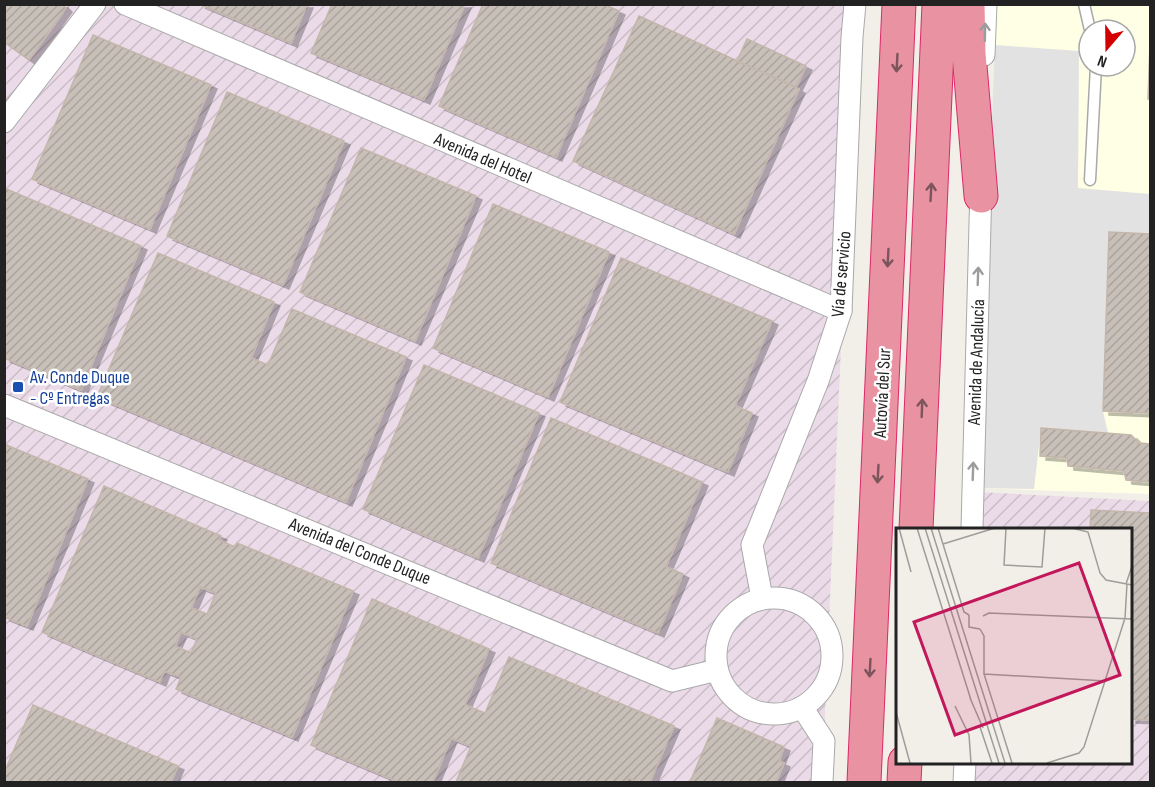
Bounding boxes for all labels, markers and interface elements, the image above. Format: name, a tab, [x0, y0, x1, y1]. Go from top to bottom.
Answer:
north arrow	[1077, 18, 1137, 78]
one-way arrow	[979, 23, 991, 43]
text: N	[1095, 50, 1110, 71]
one-way arrow	[891, 52, 902, 72]
street label: Avenida del Hotel	[430, 128, 535, 188]
one-way arrow	[926, 182, 937, 202]
street label: Vía de servicio	[827, 230, 856, 318]
one-way arrow	[882, 247, 893, 267]
one-way arrow	[973, 266, 984, 286]
street label: Avenida de Andalucía	[964, 299, 989, 426]
street label: Autovía del Sur	[870, 348, 895, 439]
place label: Av. Conde Duque - Cº Entregas	[29, 367, 130, 409]
marker: Av. Conde Duque - Cº Entregas	[11, 380, 25, 394]
one-way arrow	[916, 398, 927, 418]
one-way arrow	[967, 461, 979, 481]
one-way arrow	[873, 463, 884, 483]
street label: Avenida del Conde Duque	[285, 513, 434, 589]
inset map	[896, 528, 1131, 763]
one-way arrow	[864, 658, 875, 678]

